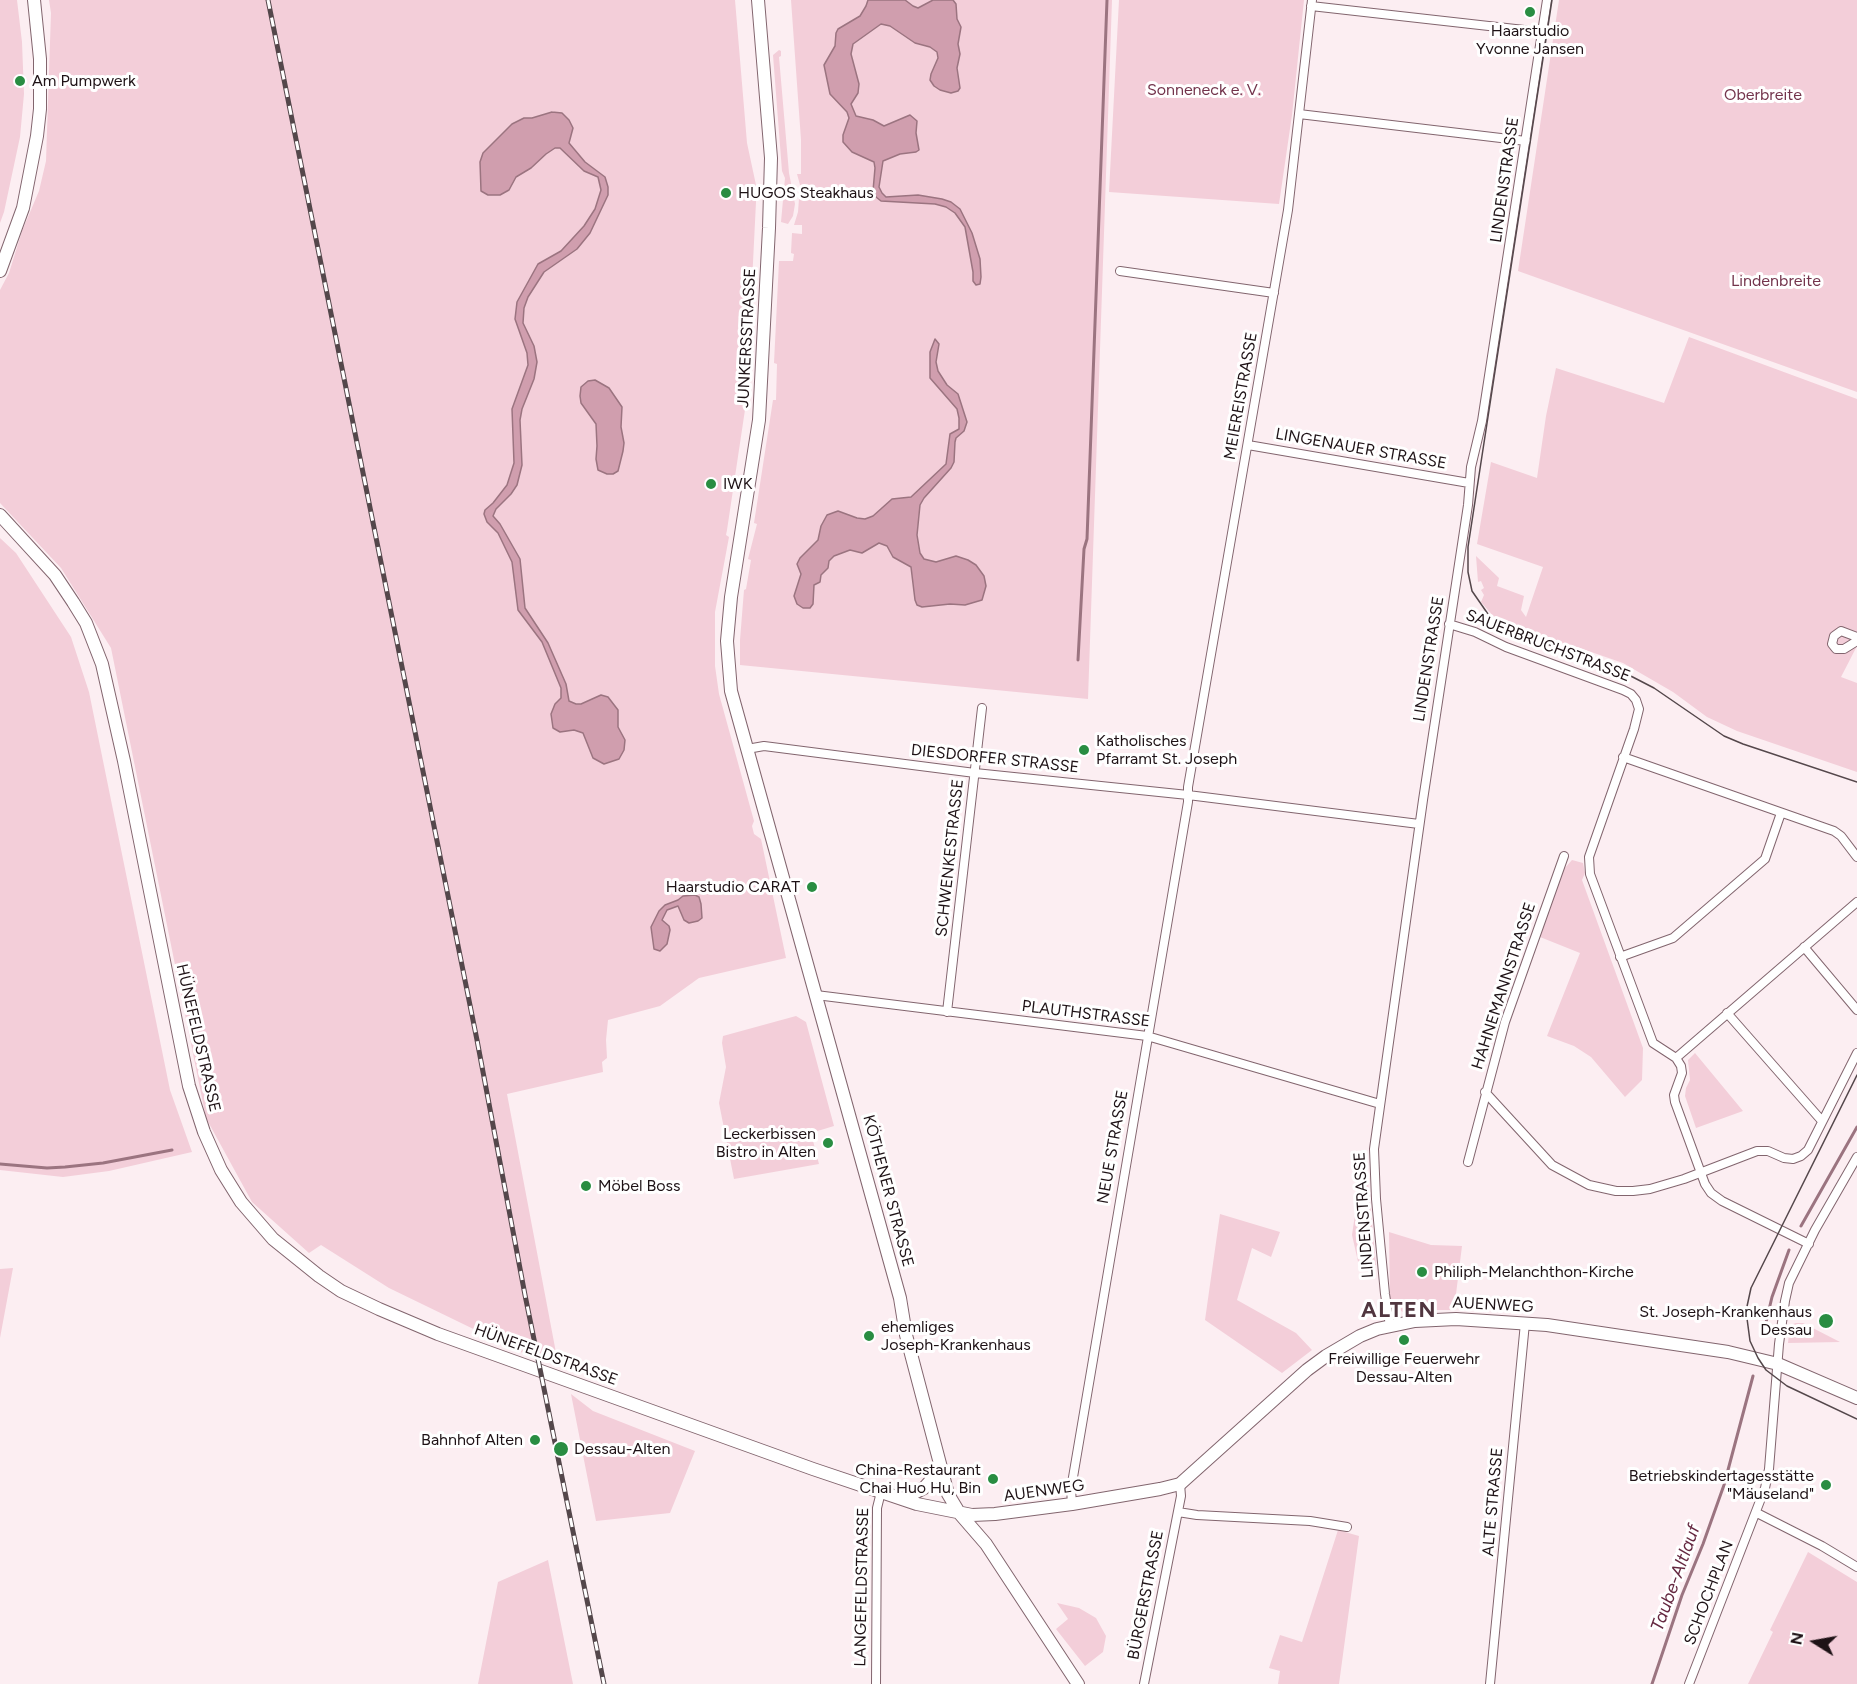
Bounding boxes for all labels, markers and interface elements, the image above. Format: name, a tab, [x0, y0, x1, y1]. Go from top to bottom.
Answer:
marker: Haarstudio Yvonne Jansen	[1523, 5, 1537, 19]
place label: Haarstudio Yvonne Jansen	[1476, 21, 1584, 59]
place label: Am Pumpwerk	[32, 71, 136, 91]
marker: Am Pumpwerk	[13, 74, 27, 88]
park label: Sonneneck e. V.	[1147, 80, 1261, 100]
park label: Oberbreite	[1724, 85, 1802, 105]
street label: LINDENSTRASSE	[1487, 116, 1523, 244]
place label: HUGOS Steakhaus	[738, 183, 874, 203]
marker: HUGOS Steakhaus	[719, 186, 733, 200]
street label: JUNKERSSTRASSE	[734, 268, 760, 408]
park label: Lindenbreite	[1731, 271, 1821, 291]
street label: MEIEREISTRASSE	[1220, 331, 1262, 461]
street label: LINGENAUER STRASSE	[1274, 425, 1448, 473]
place label: IWK	[723, 474, 752, 494]
marker: IWK	[704, 477, 718, 491]
street label: LINDENSTRASSE	[1410, 595, 1448, 723]
street label: SAUERBRUCHSTRASSE	[1463, 606, 1633, 686]
place label: Katholisches Pfarramt St. Joseph	[1096, 731, 1237, 769]
street label: DIESDORFER STRASSE	[910, 741, 1080, 777]
marker: Katholisches Pfarramt St. Joseph	[1077, 743, 1091, 757]
street label: SCHWENKESTRASSE	[932, 778, 968, 938]
place label: Haarstudio CARAT	[666, 877, 800, 897]
marker: Haarstudio CARAT	[805, 880, 819, 894]
street label: HAHNEMANNSTRASSE	[1468, 900, 1540, 1072]
street label: HÜNEFELDSTRASSE	[172, 962, 224, 1114]
street label: PLAUTHSTRASSE	[1021, 997, 1151, 1031]
street label: NEUE STRASSE	[1094, 1089, 1132, 1205]
street label: KÖTHENER STRASSE	[858, 1113, 918, 1269]
place label: Leckerbissen Bistro in Alten	[716, 1124, 816, 1162]
marker: Leckerbissen Bistro in Alten	[821, 1136, 835, 1150]
street label: LINDENSTRASSE	[1350, 1151, 1378, 1279]
place label: Möbel Boss	[598, 1176, 680, 1196]
marker: Möbel Boss	[579, 1179, 593, 1193]
place label: Philiph-Melanchthon-Kirche	[1434, 1262, 1634, 1282]
marker: Philiph-Melanchthon-Kirche	[1415, 1265, 1429, 1279]
street label: AUENWEG	[1452, 1293, 1534, 1317]
district label: ALTEN	[1361, 1298, 1437, 1324]
place label: St. Joseph-Krankenhaus Dessau	[1639, 1302, 1812, 1340]
marker: St. Joseph-Krankenhaus Dessau	[1817, 1312, 1835, 1330]
place label: ehemliges Joseph-Krankenhaus	[881, 1317, 1031, 1355]
street label: HÜNEFELDSTRASSE	[472, 1320, 620, 1390]
marker: ehemliges Joseph-Krankenhaus	[862, 1329, 876, 1343]
marker: Freiwillige Feuerwehr Dessau-Alten	[1397, 1333, 1411, 1347]
place label: Freiwillige Feuerwehr Dessau-Alten	[1328, 1349, 1480, 1387]
place label: Bahnhof Alten	[421, 1430, 523, 1450]
marker: Bahnhof Alten	[528, 1433, 542, 1447]
place label: Dessau-Alten	[574, 1439, 670, 1459]
marker: Dessau-Alten	[552, 1440, 570, 1458]
street label: ALTE STRASSE	[1479, 1447, 1507, 1557]
place label: China-Restaurant Chai Huo Hu, Bin	[855, 1460, 981, 1498]
place label: Betriebskindertagesstätte "Mäuseland"	[1629, 1466, 1814, 1504]
marker: China-Restaurant Chai Huo Hu, Bin	[986, 1472, 1000, 1486]
street label: AUENWEG	[1003, 1476, 1085, 1506]
marker: Betriebskindertagesstätte "Mäuseland"	[1819, 1478, 1833, 1492]
street label: LANGEFELDSTRASSE	[851, 1507, 873, 1667]
water label: Taube-Altlauf	[1647, 1522, 1705, 1634]
street label: BÜRGERSTRASSE	[1124, 1529, 1168, 1661]
street label: SCHOCHPLAN	[1680, 1538, 1738, 1648]
north arrow	[1785, 1612, 1845, 1672]
text: N	[1786, 1631, 1807, 1646]

